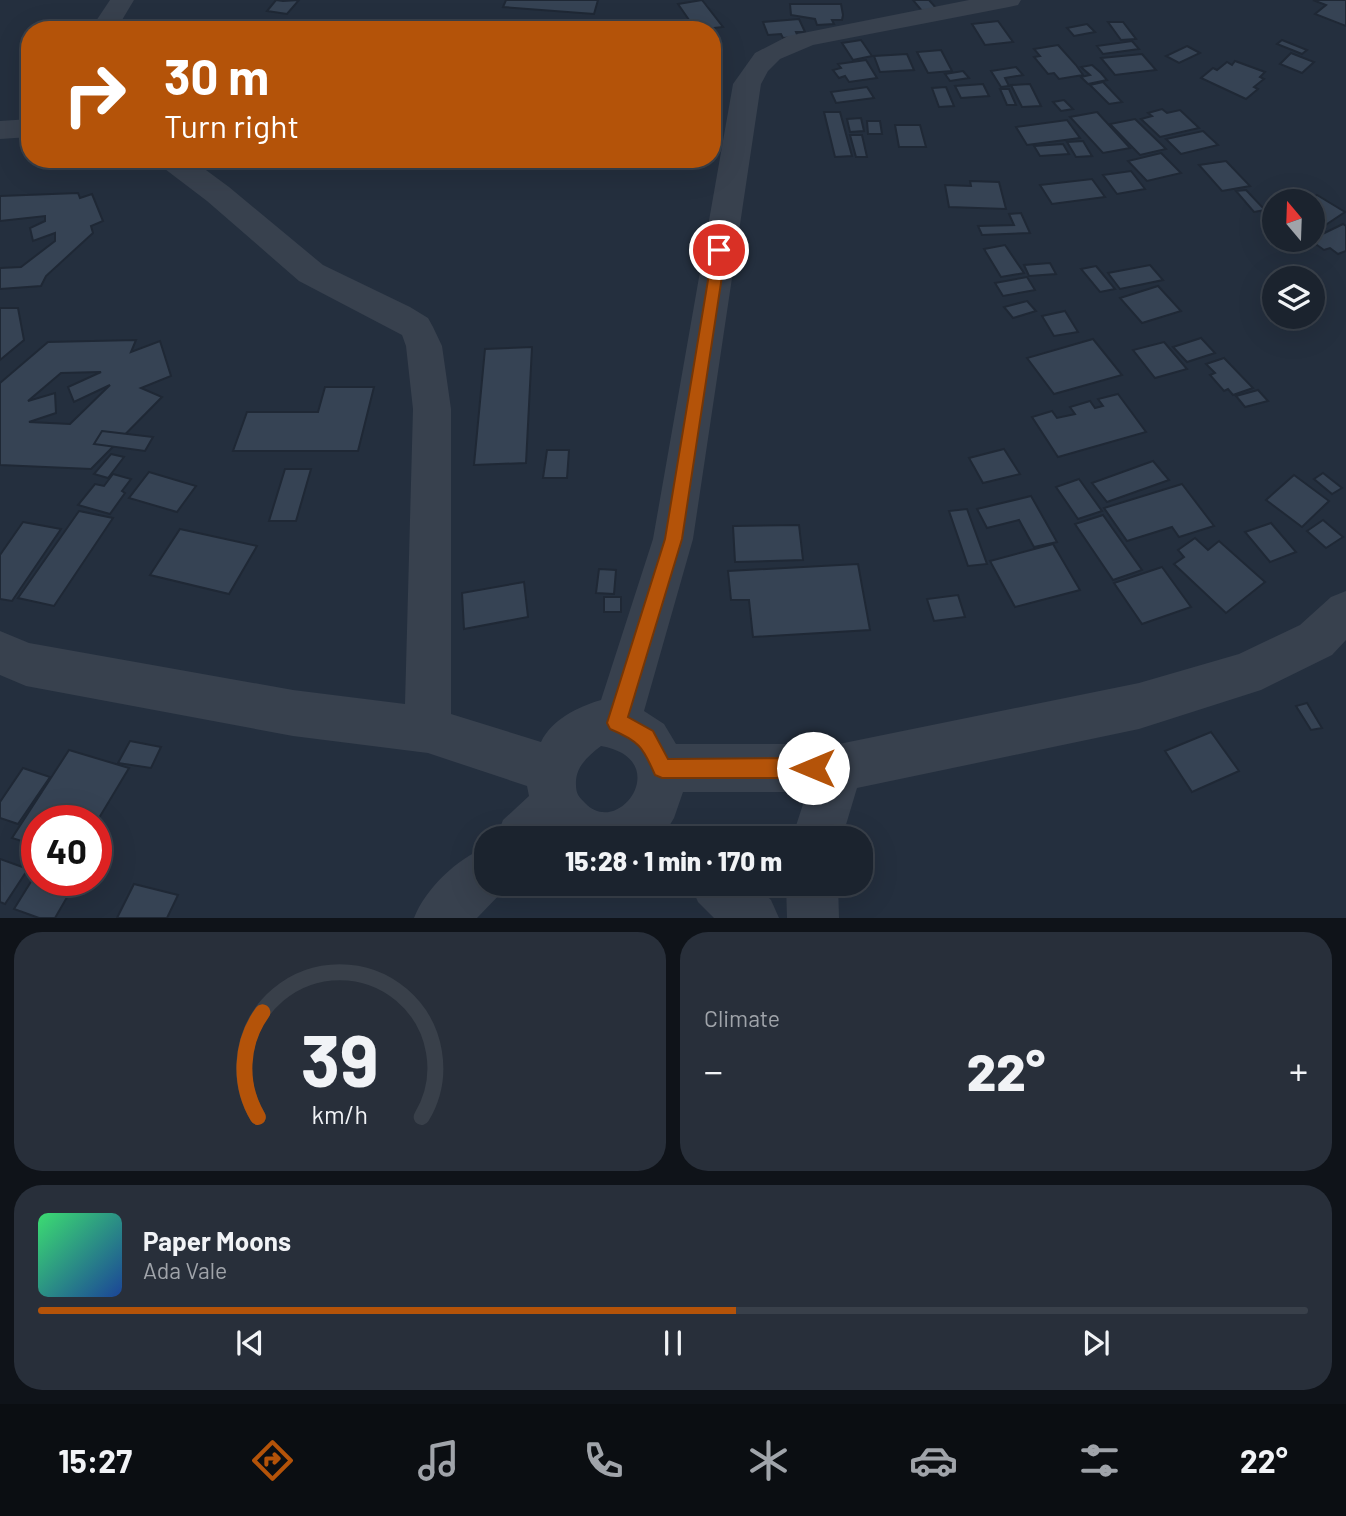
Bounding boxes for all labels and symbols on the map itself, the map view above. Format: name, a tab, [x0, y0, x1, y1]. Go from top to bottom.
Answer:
north arrow	[1262, 189, 1325, 252]
pin	[689, 220, 749, 280]
position arrow	[776, 731, 850, 805]
speed limit sign: 40	[21, 805, 112, 896]

